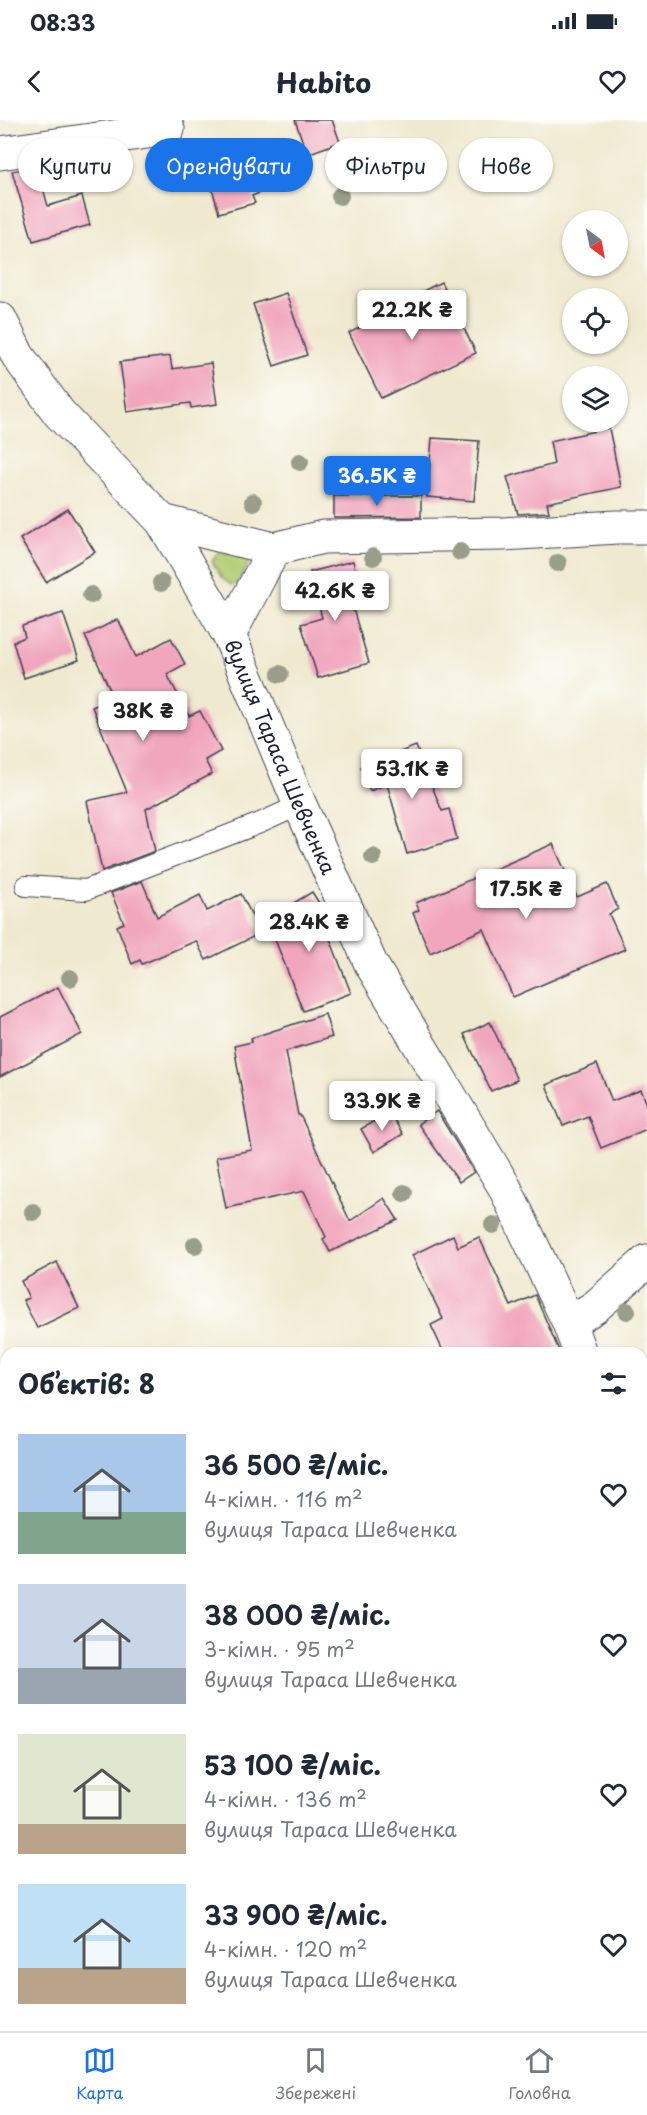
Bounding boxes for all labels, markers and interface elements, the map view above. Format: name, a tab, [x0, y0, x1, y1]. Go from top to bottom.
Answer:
text: 08:33	[30, 5, 95, 38]
text: Habito	[276, 61, 371, 102]
icon: back	[18, 65, 51, 98]
icon: heart	[596, 65, 629, 98]
chip: Купити	[18, 138, 133, 192]
chip: Орендувати	[145, 138, 313, 192]
chip: Фільтри	[325, 138, 447, 192]
chip: Нове	[459, 138, 553, 192]
north arrow	[562, 210, 628, 276]
map controls	[562, 210, 628, 432]
button: locate	[562, 288, 628, 354]
pin: 22.2K ₴	[357, 290, 467, 341]
text: 22.2K ₴	[371, 294, 453, 324]
button: layers	[562, 366, 628, 432]
pin: 36.5K ₴	[322, 456, 432, 507]
text: 36.5K ₴	[338, 460, 416, 490]
pin: 42.6K ₴	[280, 571, 390, 622]
text: 42.6K ₴	[295, 575, 375, 605]
street label: вулиця Тараса Шевченка	[217, 635, 344, 879]
pin: 38K ₴	[101, 691, 185, 742]
text: 38K ₴	[112, 695, 174, 725]
pin: 53.1K ₴	[357, 749, 467, 800]
text: 53.1K ₴	[375, 753, 449, 783]
pin: 17.5K ₴	[471, 869, 581, 920]
text: 17.5K ₴	[490, 873, 562, 903]
pin: 28.4K ₴	[254, 902, 364, 953]
text: 28.4K ₴	[269, 906, 349, 936]
pin: 33.9K ₴	[327, 1081, 437, 1132]
text: 33.9K ₴	[343, 1085, 421, 1115]
text: Об’єктів: 8	[18, 1364, 155, 1403]
icon: filters	[597, 1367, 630, 1400]
text: 36 500 ₴/міс.	[204, 1445, 388, 1484]
icon: home	[66, 1458, 138, 1530]
icon: heart	[597, 1478, 630, 1511]
text: 4-кімн. · 116 m²	[204, 1484, 363, 1514]
text: вулиця Тараса Шевченка	[204, 1514, 457, 1544]
text: 38 000 ₴/міс.	[204, 1595, 391, 1634]
icon: home	[66, 1608, 138, 1680]
icon: heart	[597, 1628, 630, 1661]
text: 3-кімн. · 95 m²	[204, 1634, 355, 1664]
text: вулиця Тараса Шевченка	[204, 1664, 457, 1694]
text: 53 100 ₴/міс.	[204, 1745, 381, 1784]
icon: home	[66, 1758, 138, 1830]
icon: heart	[597, 1778, 630, 1811]
text: 4-кімн. · 136 m²	[204, 1784, 367, 1814]
text: вулиця Тараса Шевченка	[204, 1814, 457, 1844]
text: 33 900 ₴/міс.	[204, 1895, 388, 1934]
icon: home	[66, 1908, 138, 1980]
icon: heart	[597, 1928, 630, 1961]
text: 4-кімн. · 120 m²	[204, 1934, 367, 1964]
text: вулиця Тараса Шевченка	[204, 1964, 457, 1994]
tab: Карта	[76, 2044, 123, 2104]
tab: Збережені	[276, 2044, 356, 2104]
tab: Головна	[509, 2044, 571, 2104]

